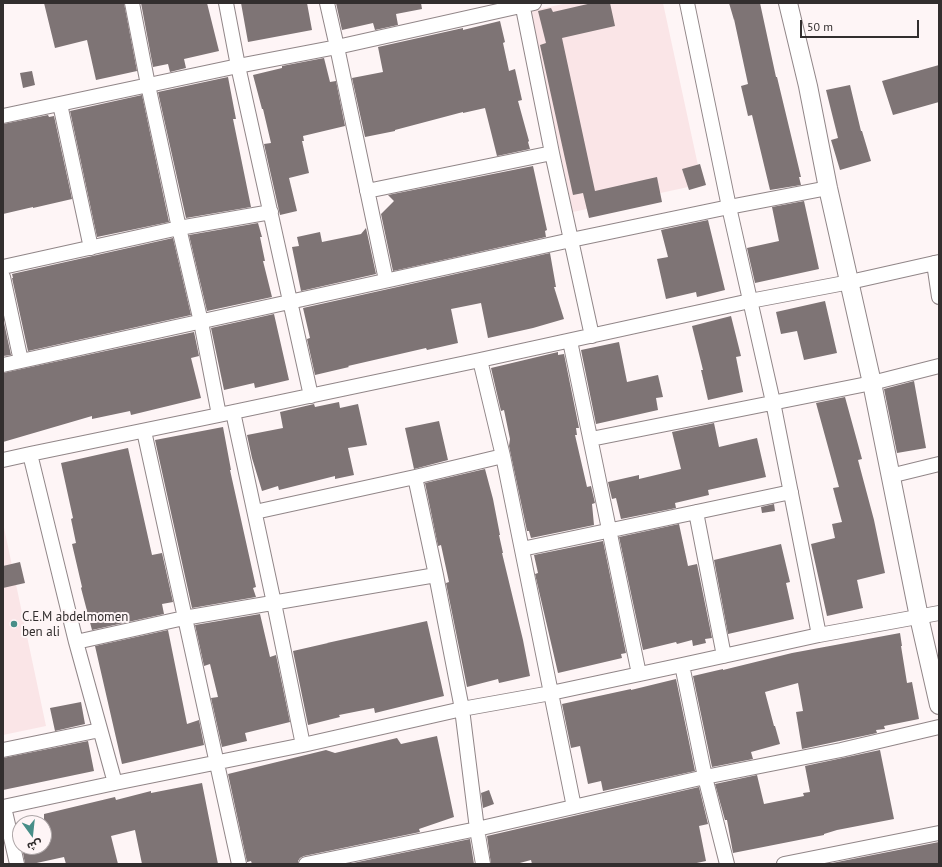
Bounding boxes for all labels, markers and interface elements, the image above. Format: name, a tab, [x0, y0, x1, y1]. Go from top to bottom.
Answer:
scale bar	[802, 12, 921, 38]
text: 50 m	[807, 19, 833, 34]
place label: C.E.M abdelmomen ben ali	[22, 609, 128, 640]
marker: C.E.M abdelmomen ben ali	[9, 619, 19, 629]
north arrow	[12, 815, 52, 855]
text: ش	[26, 837, 44, 854]

